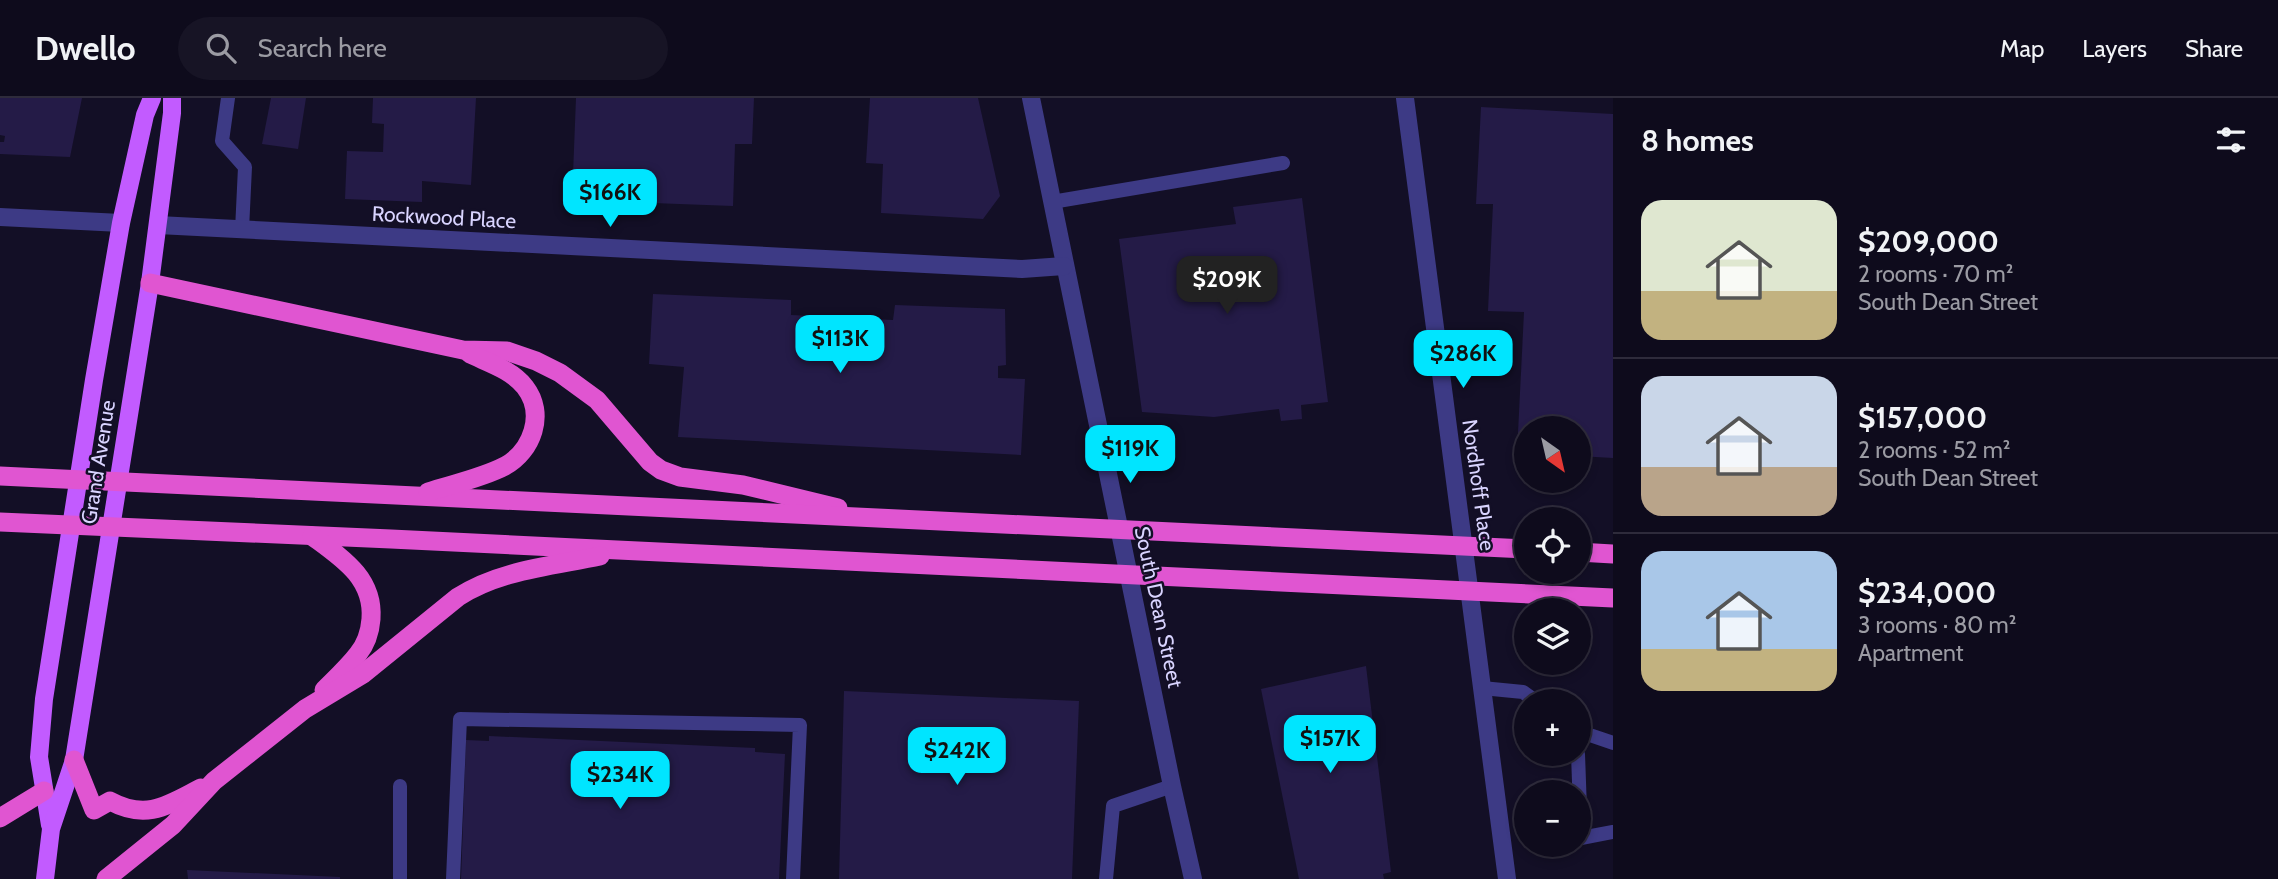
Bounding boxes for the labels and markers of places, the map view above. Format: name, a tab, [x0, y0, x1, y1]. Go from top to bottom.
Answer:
pin: $166K	[561, 170, 659, 229]
pin: $209K	[1178, 256, 1276, 316]
pin: $113K	[791, 316, 889, 375]
pin: $286K	[1414, 330, 1512, 390]
pin: $119K	[1081, 426, 1179, 485]
pin: $157K	[1281, 716, 1379, 775]
pin: $242K	[908, 728, 1006, 787]
pin: $234K	[571, 752, 669, 811]

